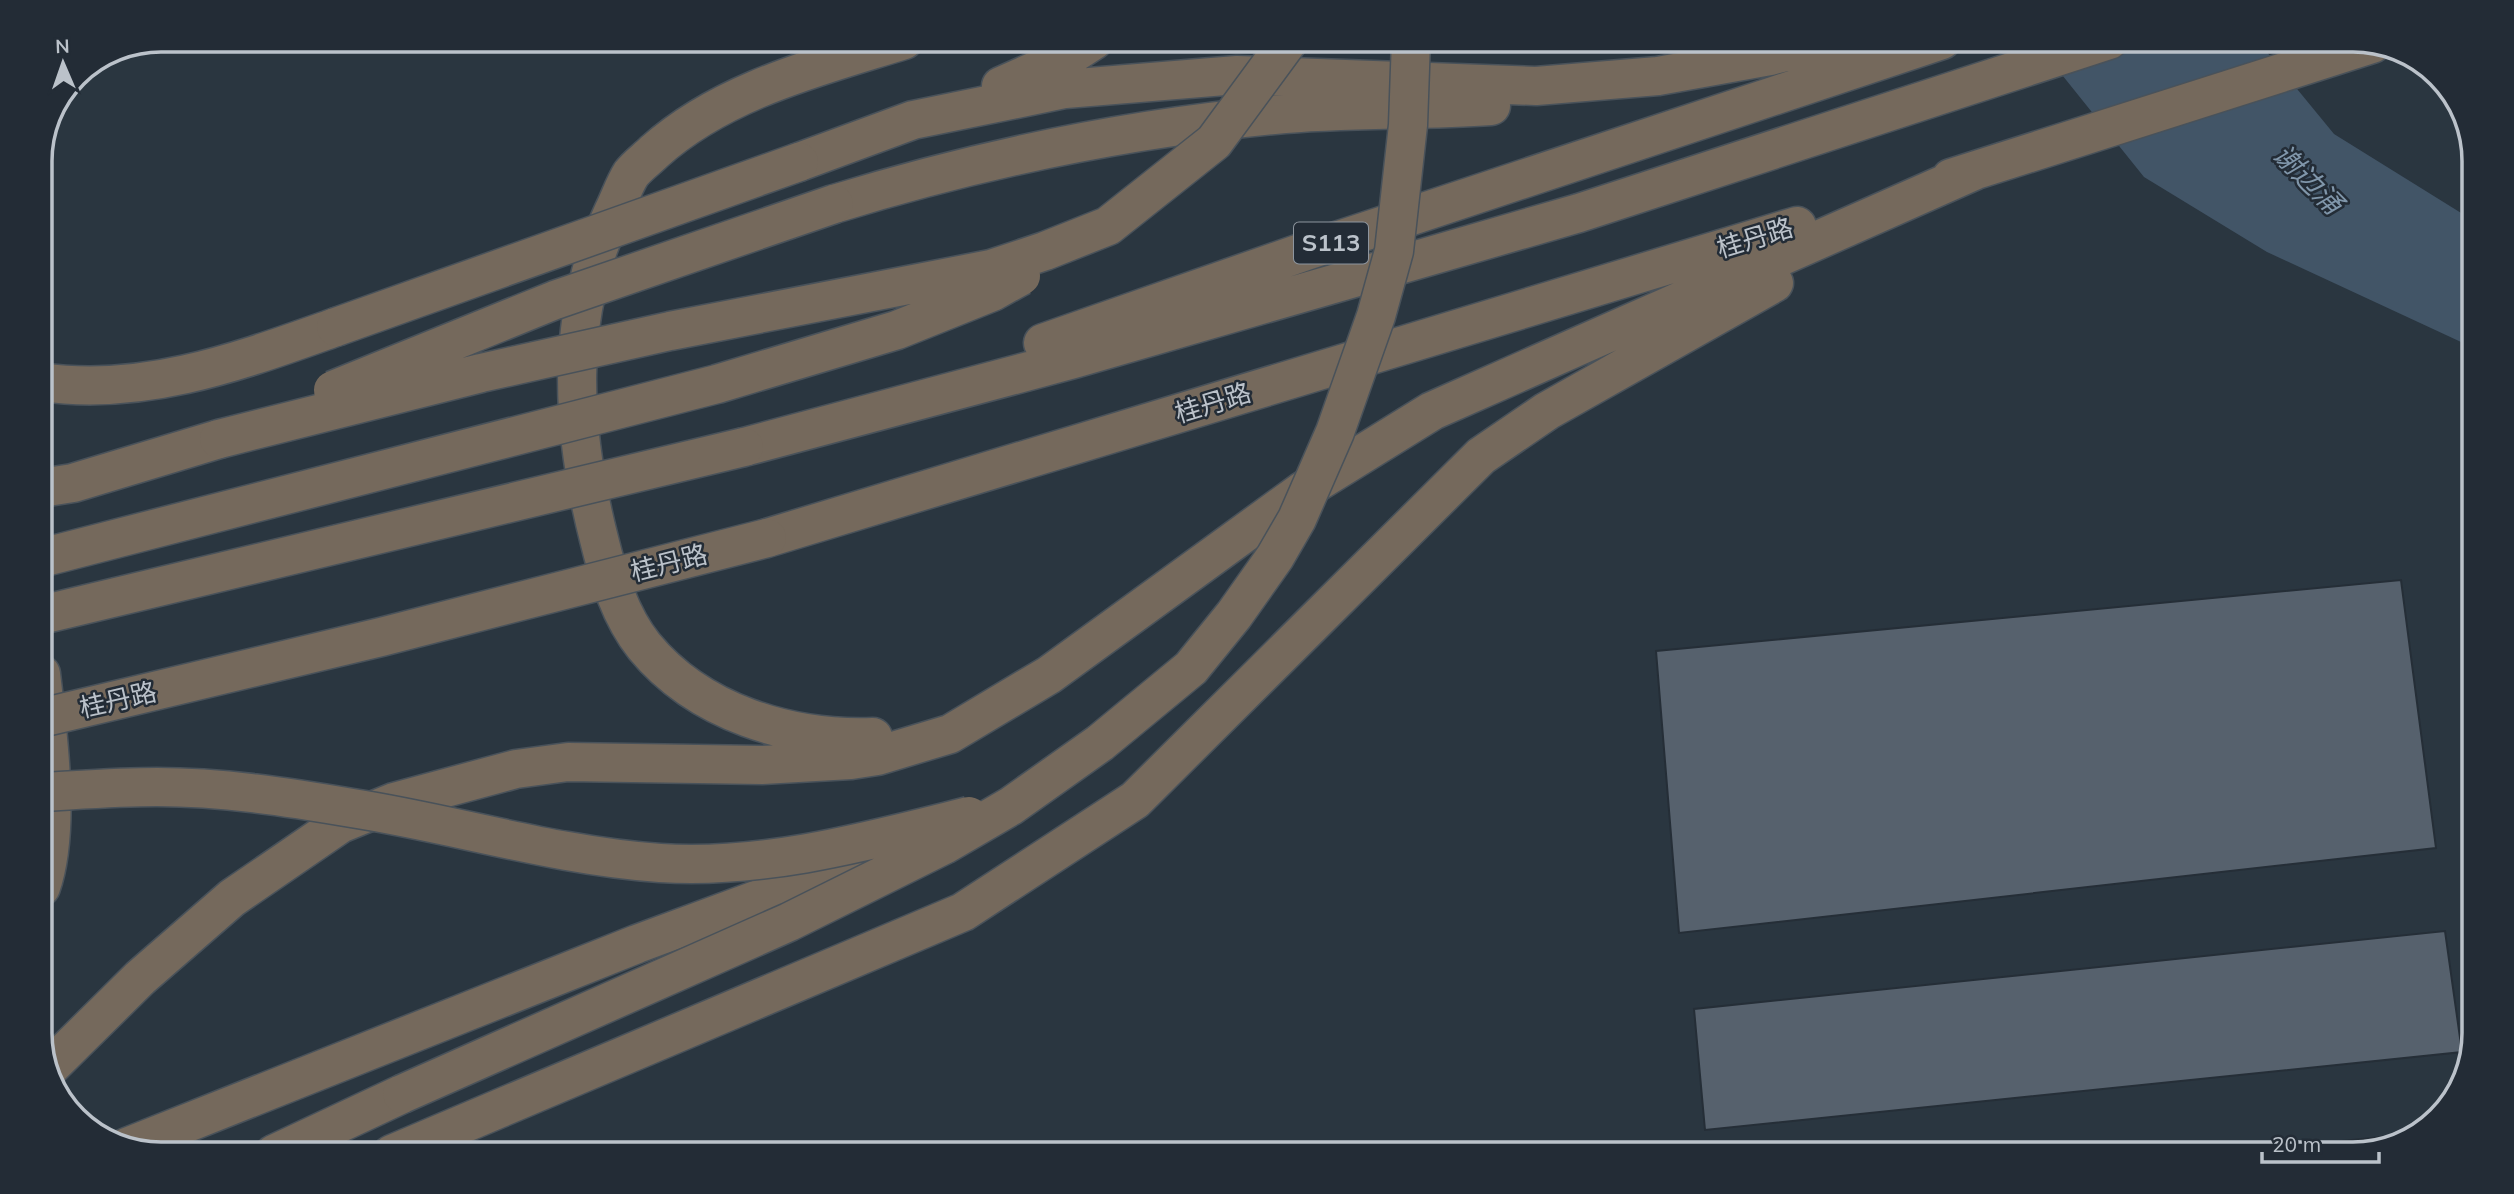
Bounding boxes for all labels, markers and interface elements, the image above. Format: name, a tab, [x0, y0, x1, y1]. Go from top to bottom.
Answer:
north arrow	[28, 28, 98, 98]
text: N	[55, 34, 70, 58]
water label: 谢边涌	[2266, 137, 2353, 223]
street label: 桂丹路	[1713, 210, 1797, 265]
road number: S113	[1294, 223, 1368, 264]
street label: 桂丹路	[1171, 375, 1255, 430]
street label: 桂丹路	[627, 537, 711, 588]
street label: 桂丹路	[76, 675, 160, 724]
scale bar	[2262, 1120, 2379, 1164]
text: 20 m	[2272, 1131, 2321, 1157]

